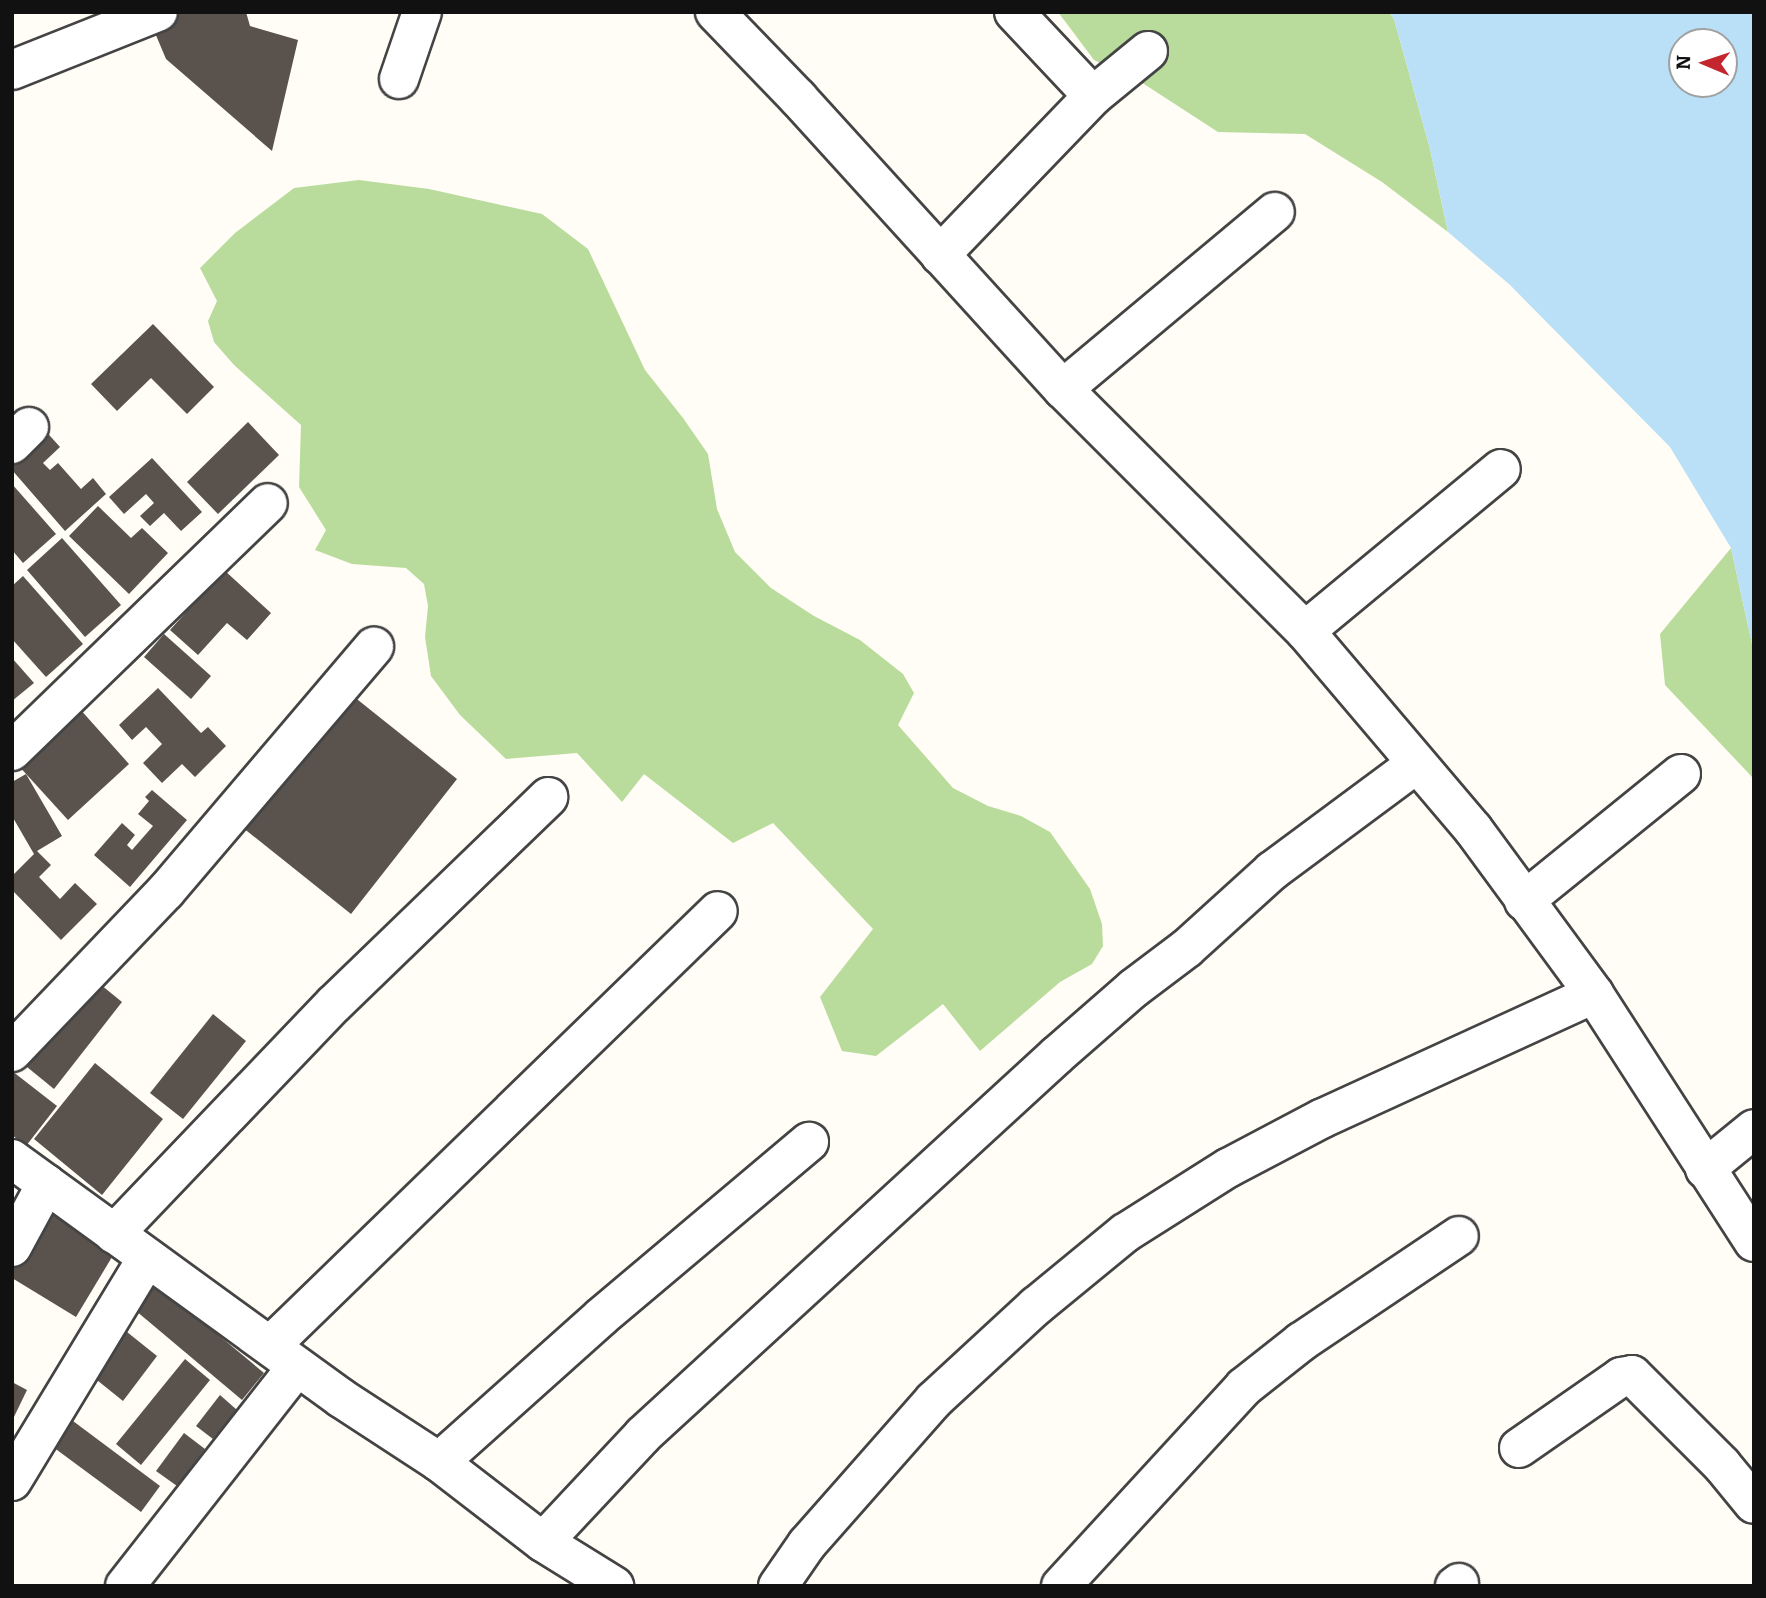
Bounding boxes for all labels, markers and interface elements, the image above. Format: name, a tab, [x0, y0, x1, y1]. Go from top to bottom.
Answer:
north arrow	[1668, 28, 1738, 98]
text: N	[1672, 55, 1695, 70]

